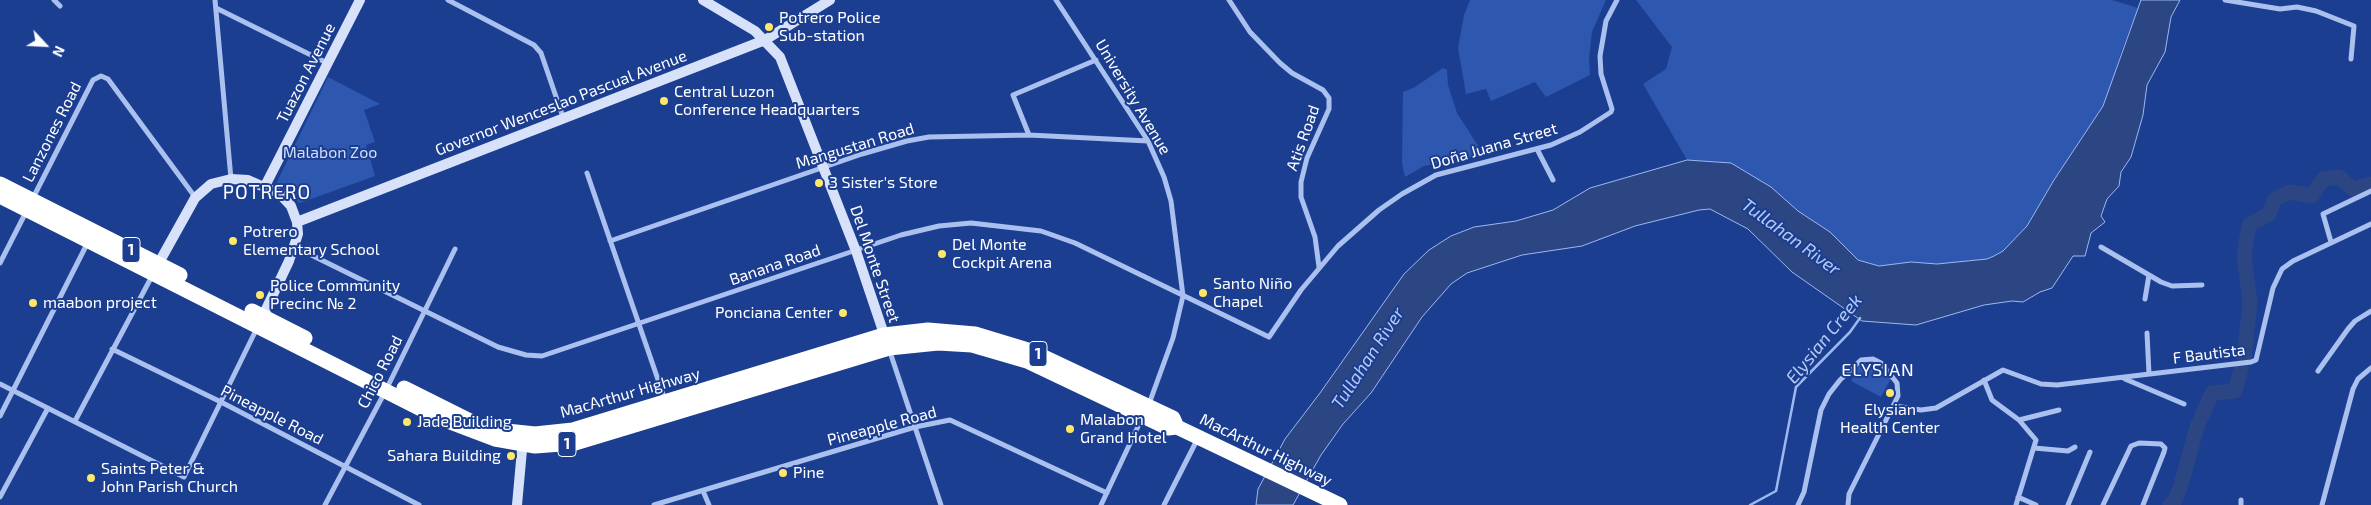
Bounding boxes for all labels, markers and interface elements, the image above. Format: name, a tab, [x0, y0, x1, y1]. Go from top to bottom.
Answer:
place label: Potrero Police Sub-station	[779, 8, 881, 46]
north arrow	[20, 20, 70, 70]
street label: Tuazon Avenue	[273, 20, 339, 126]
marker: Potrero Police Sub-station	[763, 21, 775, 33]
street label: University Avenue	[1091, 36, 1175, 158]
text: N	[49, 43, 69, 60]
street label: Governor Wenceslao Pascual Avenue	[432, 46, 690, 160]
street label: Lanzones Road	[18, 79, 86, 185]
place label: Central Luzon Conference Headquarters	[674, 82, 860, 120]
marker: Central Luzon Conference Headquarters	[658, 95, 670, 107]
street label: Atis Road	[1282, 103, 1324, 173]
street label: Mangustan Road	[793, 119, 917, 173]
street label: Doña Juana Street	[1428, 119, 1560, 173]
park label: Malabon Zoo	[283, 143, 377, 163]
place label: 3 Sister's Store	[829, 173, 938, 193]
marker: 3 Sister's Store	[813, 177, 825, 189]
district label: POTRERO	[222, 182, 312, 204]
water label: Tullahan River	[1737, 194, 1845, 280]
street label: Del Monte Street	[846, 203, 904, 325]
place label: Potrero Elementary School	[243, 222, 380, 260]
marker: Potrero Elementary School	[227, 235, 239, 247]
place label: Del Monte Cockpit Arena	[952, 235, 1052, 273]
road number: 1	[122, 238, 140, 262]
street label: Banana Road	[727, 240, 823, 290]
marker: Del Monte Cockpit Arena	[936, 248, 948, 260]
place label: Santo Niño Chapel	[1213, 274, 1292, 312]
place label: Police Community Precinc № 2	[270, 276, 400, 314]
marker: Santo Niño Chapel	[1197, 287, 1209, 299]
marker: Police Community Precinc № 2	[254, 289, 266, 301]
water label: Elysian Creek	[1781, 290, 1867, 388]
place label: maabon project	[43, 293, 157, 313]
marker: maabon project	[27, 297, 39, 309]
place label: Ponciana Center	[715, 303, 833, 323]
water label: Tullahan River	[1327, 303, 1409, 413]
marker: Ponciana Center	[837, 307, 849, 319]
street label: Chico Road	[353, 332, 407, 412]
street label: F Bautista	[2172, 340, 2246, 368]
road number: 1	[1029, 342, 1047, 366]
district label: ELYSIAN	[1840, 359, 1916, 381]
street label: MacArthur Highway	[558, 364, 702, 422]
street label: Pineapple Road	[218, 381, 326, 449]
marker: Elysian Health Center	[1884, 387, 1896, 399]
place label: Elysian Health Center	[1840, 400, 1940, 438]
street label: Pineapple Road	[825, 402, 939, 450]
place label: Malabon Grand Hotel	[1080, 410, 1166, 448]
street label: MacArthur Highway	[1197, 410, 1335, 490]
place label: Jade Building	[417, 412, 512, 432]
marker: Jade Building	[401, 416, 413, 428]
marker: Malabon Grand Hotel	[1064, 423, 1076, 435]
road number: 1	[558, 432, 576, 456]
place label: Sahara Building	[387, 446, 501, 466]
marker: Sahara Building	[505, 450, 517, 462]
place label: Saints Peter & John Parish Church	[101, 459, 238, 497]
place label: Pine	[793, 463, 824, 483]
marker: Pine	[777, 467, 789, 479]
marker: Saints Peter & John Parish Church	[85, 472, 97, 484]

